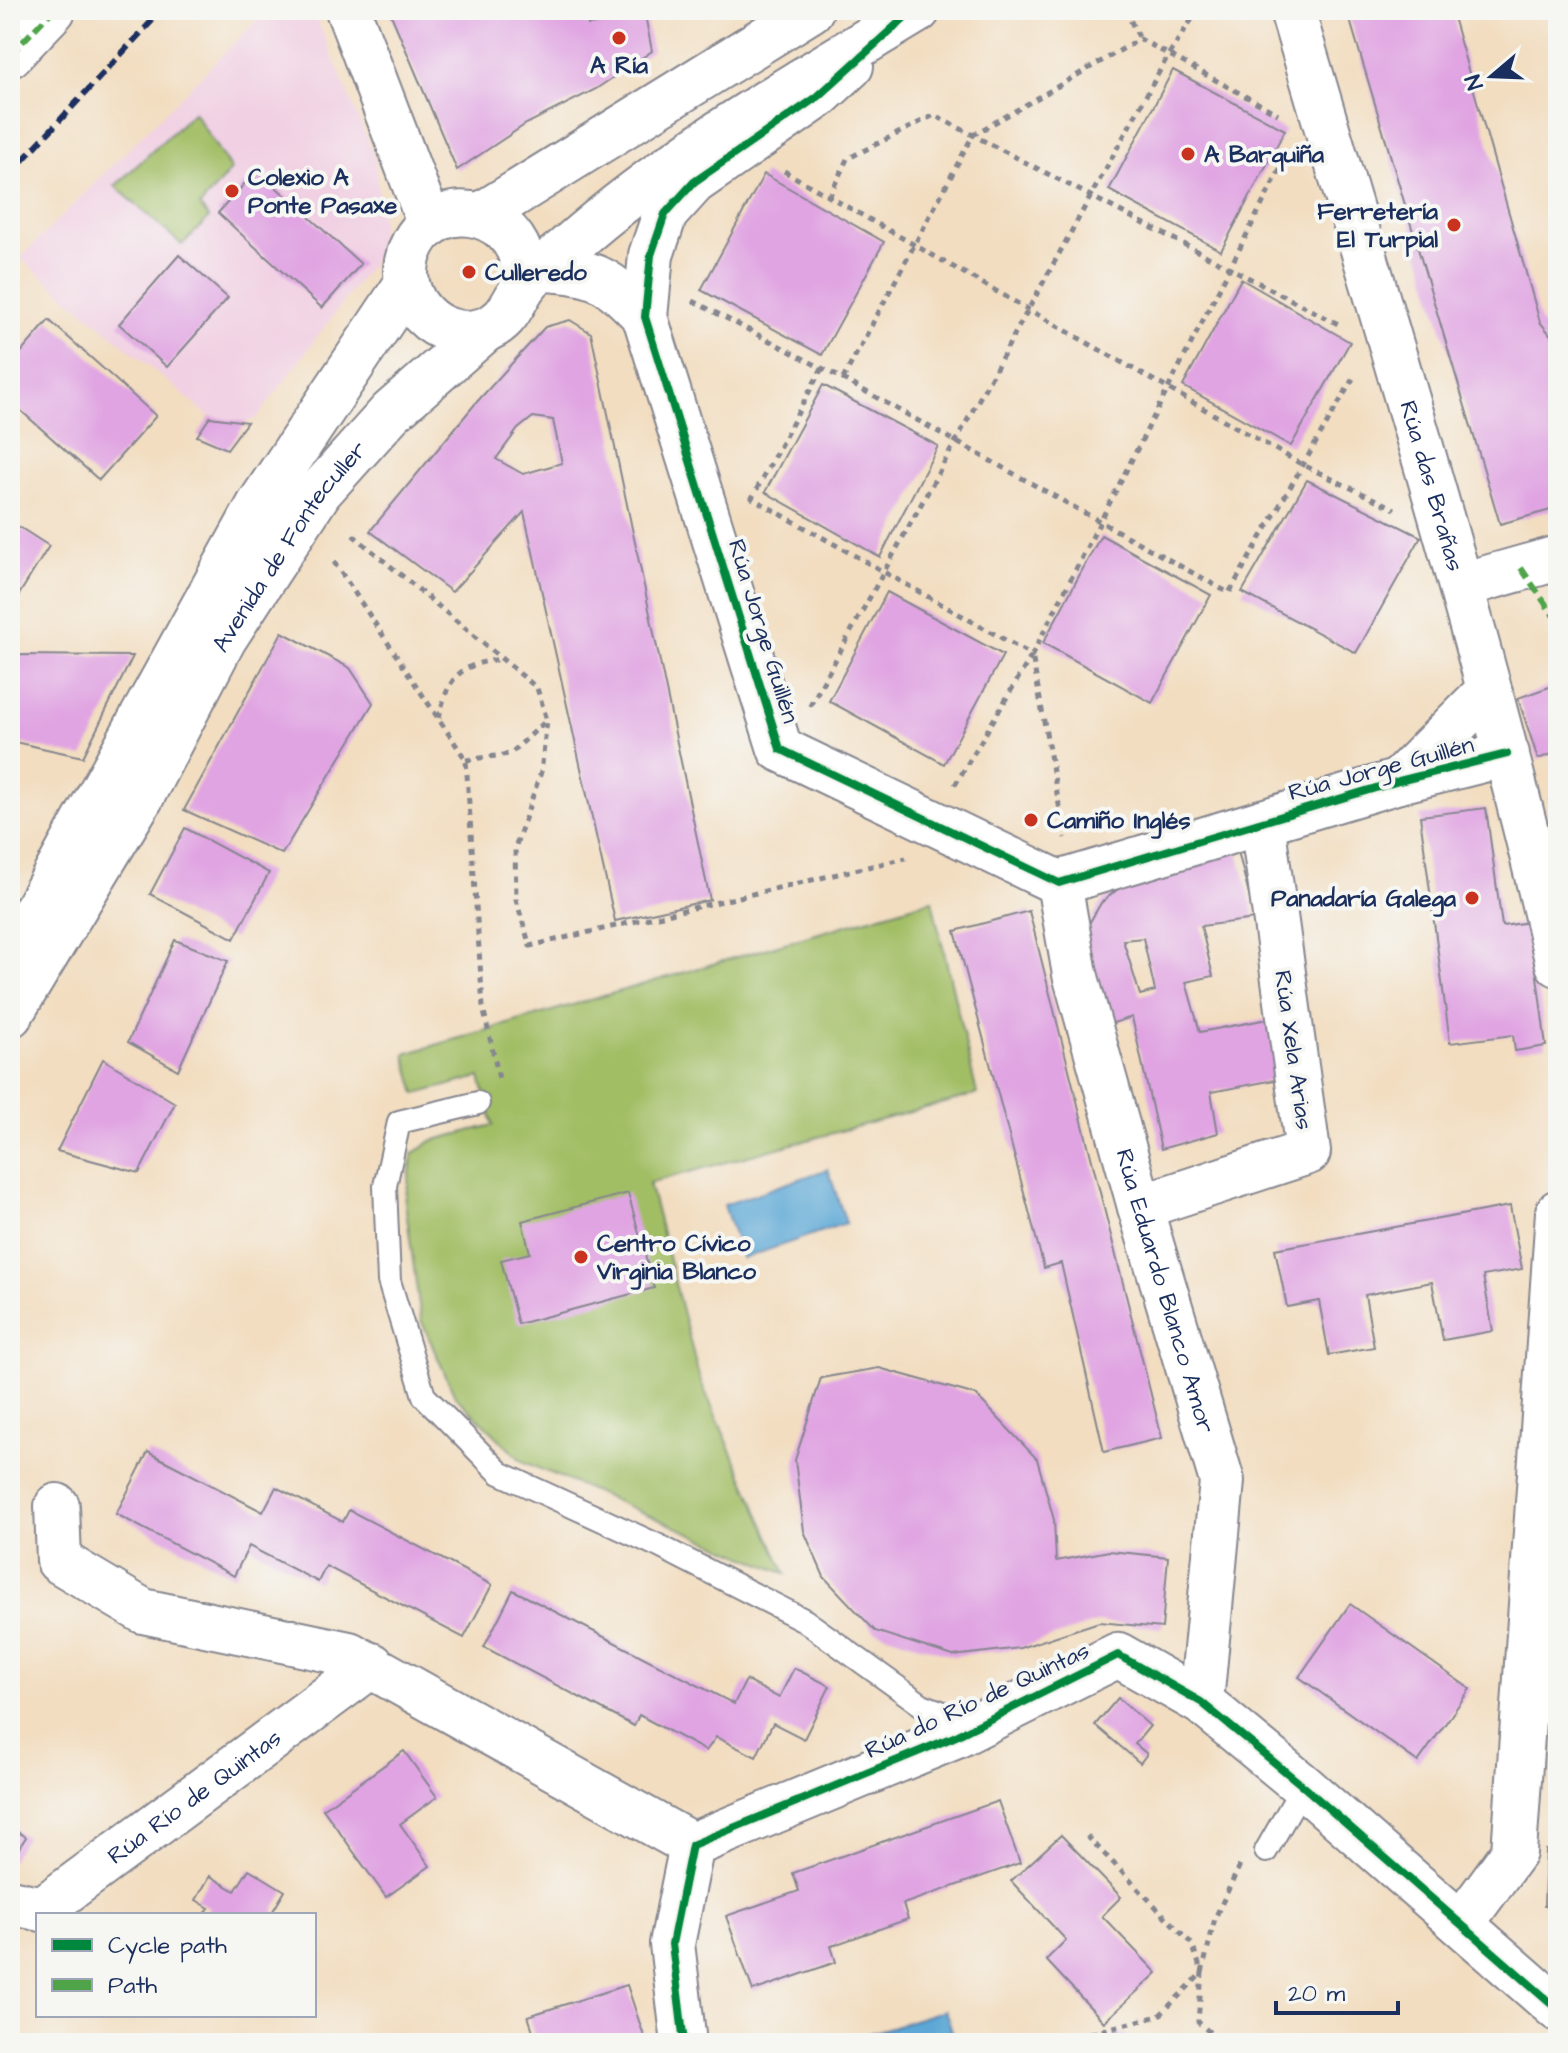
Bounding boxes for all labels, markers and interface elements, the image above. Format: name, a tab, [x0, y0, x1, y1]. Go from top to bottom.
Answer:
marker: A Ría	[610, 29, 628, 47]
north arrow	[1452, 36, 1532, 116]
place label: A Ría	[590, 49, 649, 83]
text: N	[1458, 70, 1491, 94]
place label: A Barquiña	[1204, 138, 1325, 172]
marker: A Barquiña	[1179, 145, 1197, 163]
place label: Colexio A Ponte Pasaxe	[248, 161, 397, 223]
marker: Colexio A Ponte Pasaxe	[223, 182, 241, 200]
place label: Ferretería El Turpial	[1317, 195, 1439, 257]
marker: Ferretería El Turpial	[1445, 216, 1463, 234]
place label: Culleredo	[485, 256, 587, 290]
marker: Culleredo	[460, 263, 478, 281]
street label: Rúa das Brañas	[1390, 397, 1472, 575]
street label: Avenida de Fonteculler	[204, 434, 375, 658]
street label: Rúa Jorge Guillén	[718, 535, 807, 728]
street label: Rúa Jorge Guillén	[1285, 728, 1478, 811]
place label: Camiño Inglés	[1047, 804, 1190, 839]
marker: Camiño Inglés	[1022, 811, 1040, 829]
place label: Panadaría Galega	[1271, 882, 1457, 917]
marker: Panadaría Galega	[1463, 889, 1481, 907]
street label: Rúa Xela Arias	[1265, 968, 1321, 1132]
street label: Rúa Eduardo Blanco Amor	[1107, 1145, 1223, 1437]
place label: Centro Cívico Virginia Blanco	[596, 1227, 757, 1290]
marker: Centro Cívico Virginia Blanco	[572, 1248, 590, 1266]
street label: Rúa do Río de Quintas	[860, 1634, 1095, 1768]
street label: Rúa Río de Quintas	[101, 1722, 289, 1873]
legend	[36, 1913, 316, 2017]
text: Cycle path	[108, 1929, 227, 1964]
scale bar	[1276, 1965, 1398, 2015]
text: Path	[108, 1969, 157, 2003]
text: 20 m	[1288, 1977, 1345, 2011]

